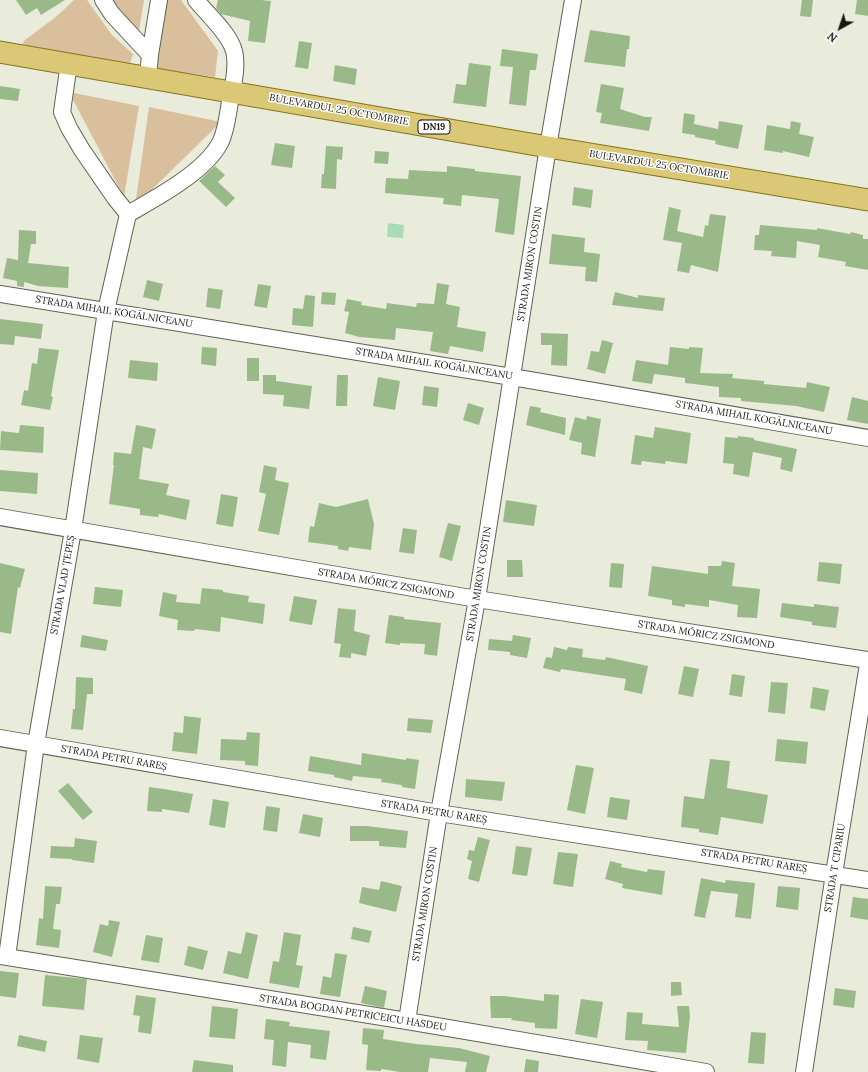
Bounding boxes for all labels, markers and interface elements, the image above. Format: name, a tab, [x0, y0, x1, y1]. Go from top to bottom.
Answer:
north arrow	[820, 8, 860, 48]
text: N	[825, 29, 840, 45]
street label: BULEVARDUL 25 OCTOMBRIE	[268, 92, 410, 128]
road number: DN19	[418, 120, 450, 134]
street label: BULEVARDUL 25 OCTOMBRIE	[588, 148, 730, 182]
street label: STRADA MIRON COSTIN	[515, 206, 545, 322]
street label: STRADA MIHAIL KOGĂLNICEANU	[34, 294, 194, 330]
street label: STRADA MIHAIL KOGĂLNICEANU	[354, 346, 514, 382]
street label: STRADA MIHAIL KOGĂLNICEANU	[675, 398, 833, 438]
street label: STRADA MIRON COSTIN	[464, 526, 494, 642]
street label: STRADA VLAD ȚEPEȘ	[48, 534, 78, 636]
street label: STRADA MÓRICZ ZSIGMOND	[317, 566, 455, 602]
street label: STRADA MÓRICZ ZSIGMOND	[637, 618, 775, 652]
street label: STRADA PETRU RAREȘ	[60, 743, 168, 773]
street label: STRADA PETRU RAREȘ	[380, 798, 488, 826]
street label: STRADA T CIPARIU	[822, 823, 848, 913]
street label: STRADA MIRON COSTIN	[410, 846, 440, 962]
street label: STRADA PETRU RAREȘ	[700, 847, 808, 875]
street label: STRADA BOGDAN PETRICEICU HASDEU	[259, 992, 447, 1034]

